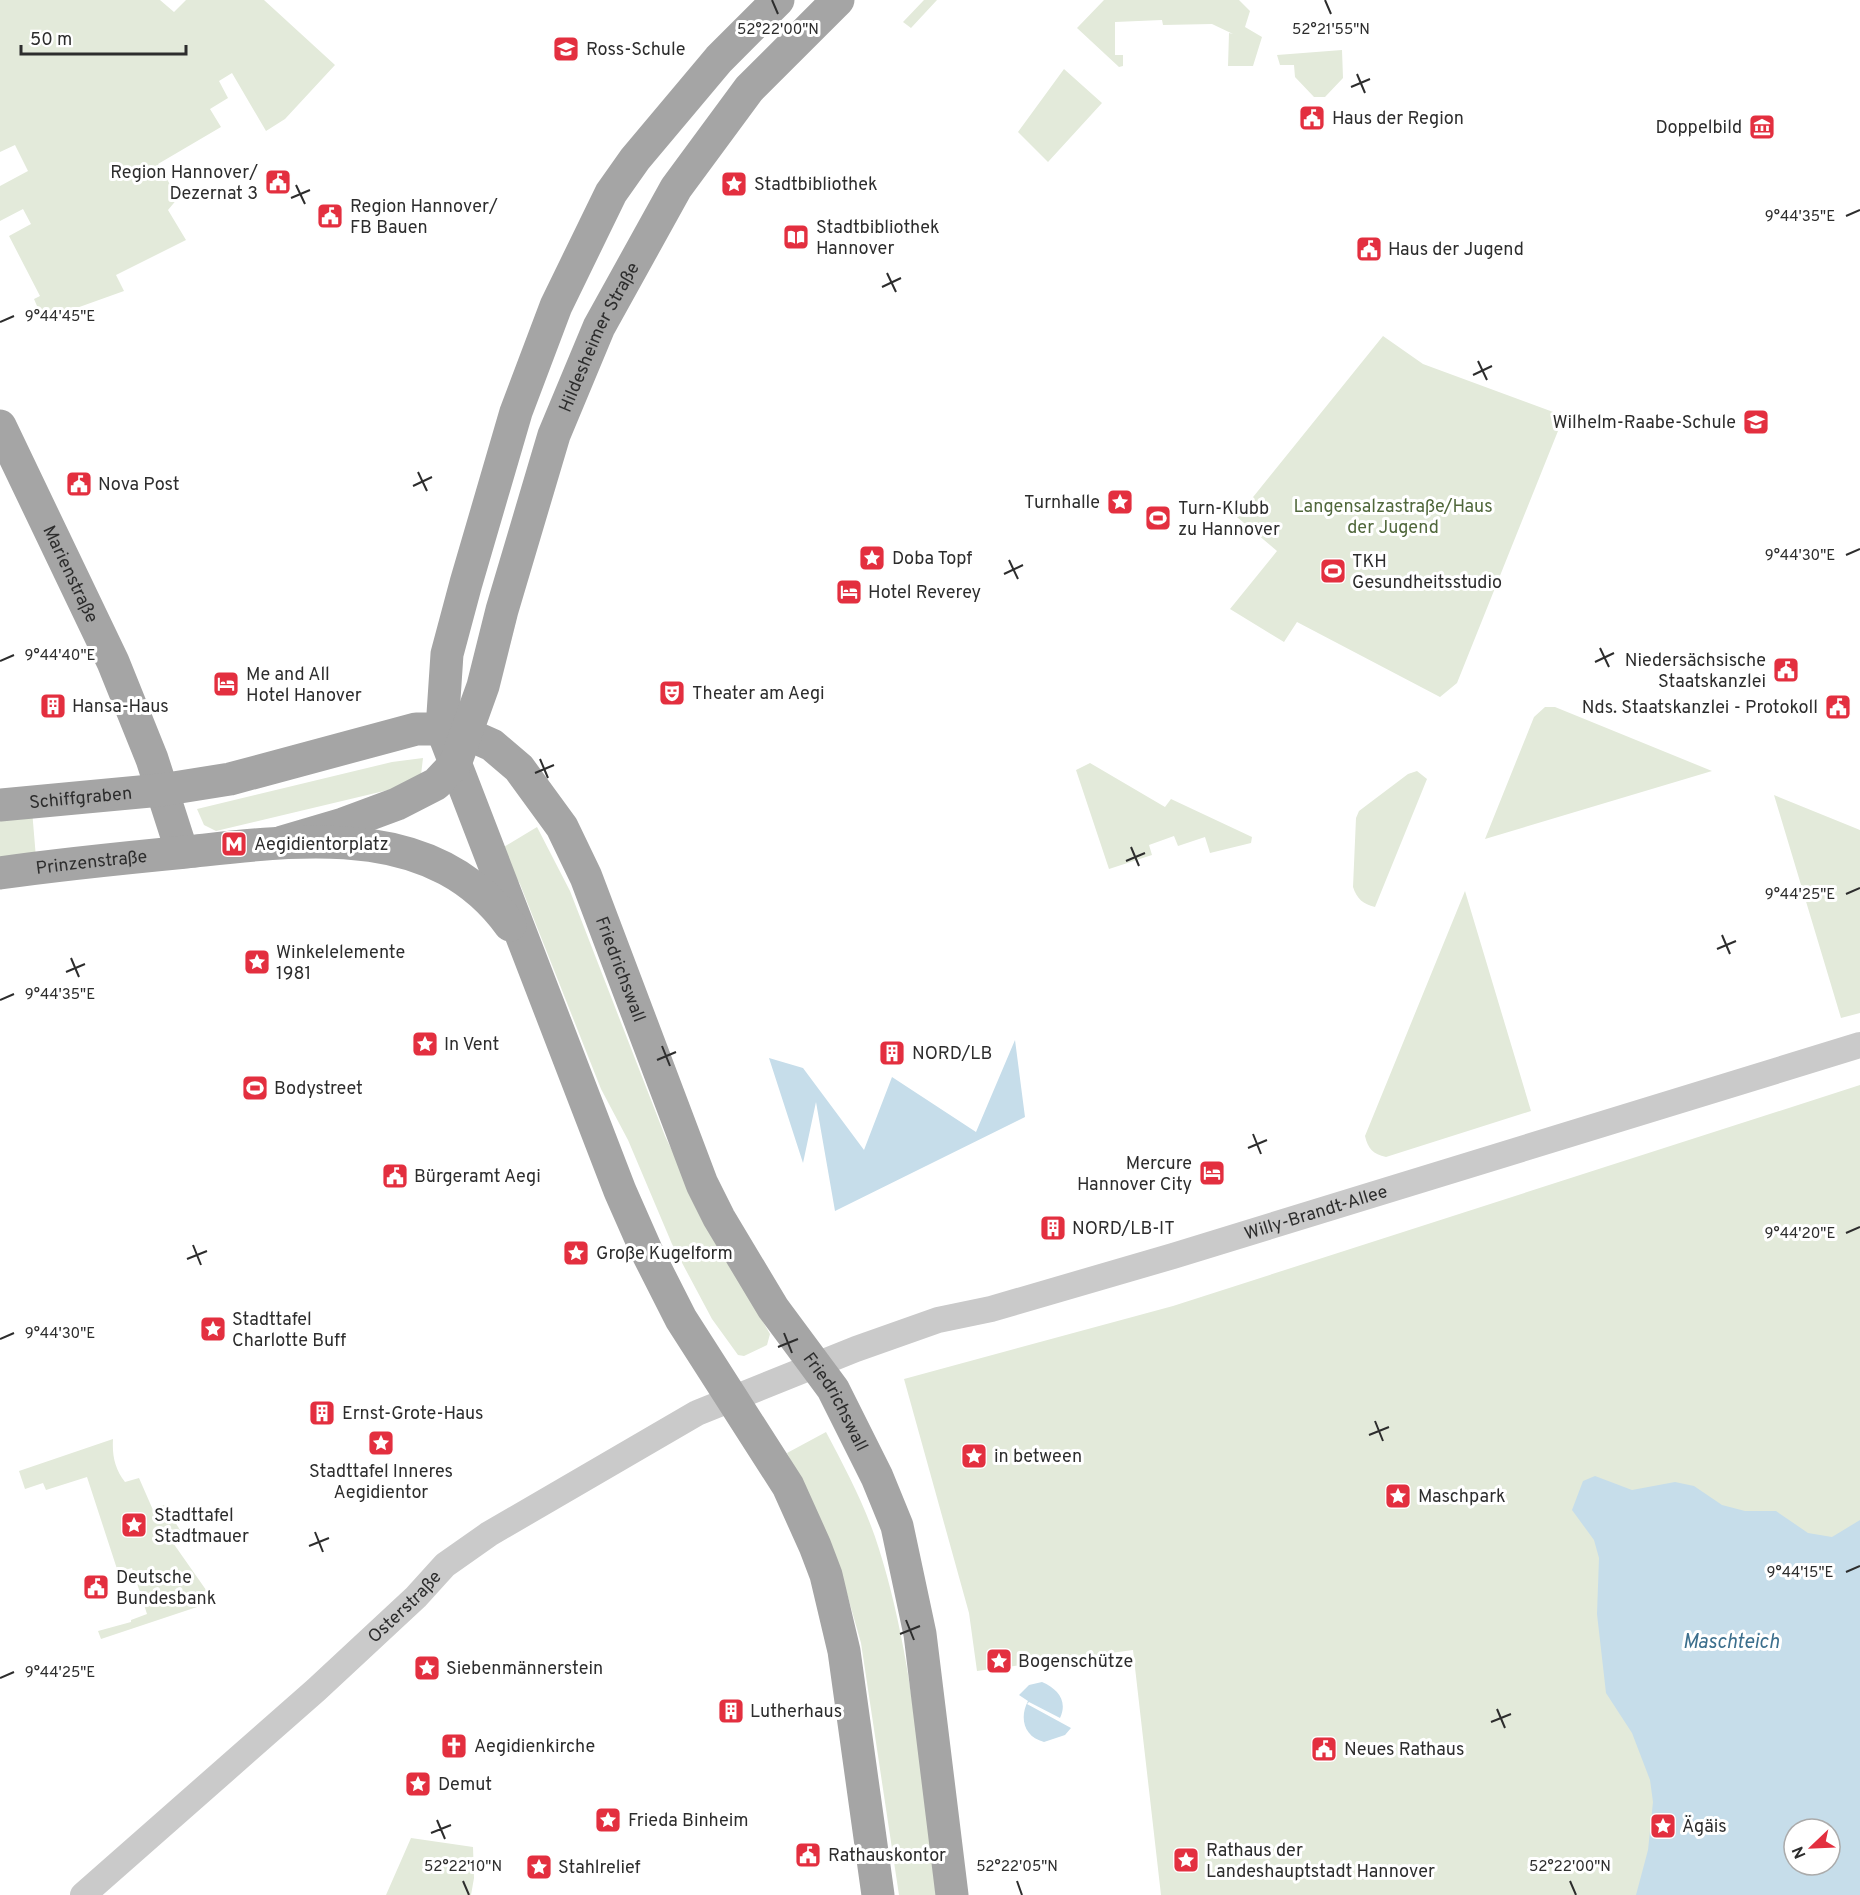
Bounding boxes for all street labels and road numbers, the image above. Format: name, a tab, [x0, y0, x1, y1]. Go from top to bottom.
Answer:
street label: Hildesheimer Straße	[555, 259, 646, 416]
street label: Marienstraße	[36, 522, 103, 627]
street label: Schiffgraben	[28, 783, 133, 815]
street label: Prinzenstraße	[34, 846, 148, 881]
street label: Friedrichswall	[589, 914, 650, 1026]
street label: Willy-Brandt-Allee	[1242, 1181, 1391, 1246]
street label: Friedrichswall	[797, 1349, 872, 1456]
street label: Osterstraße	[364, 1566, 447, 1649]

